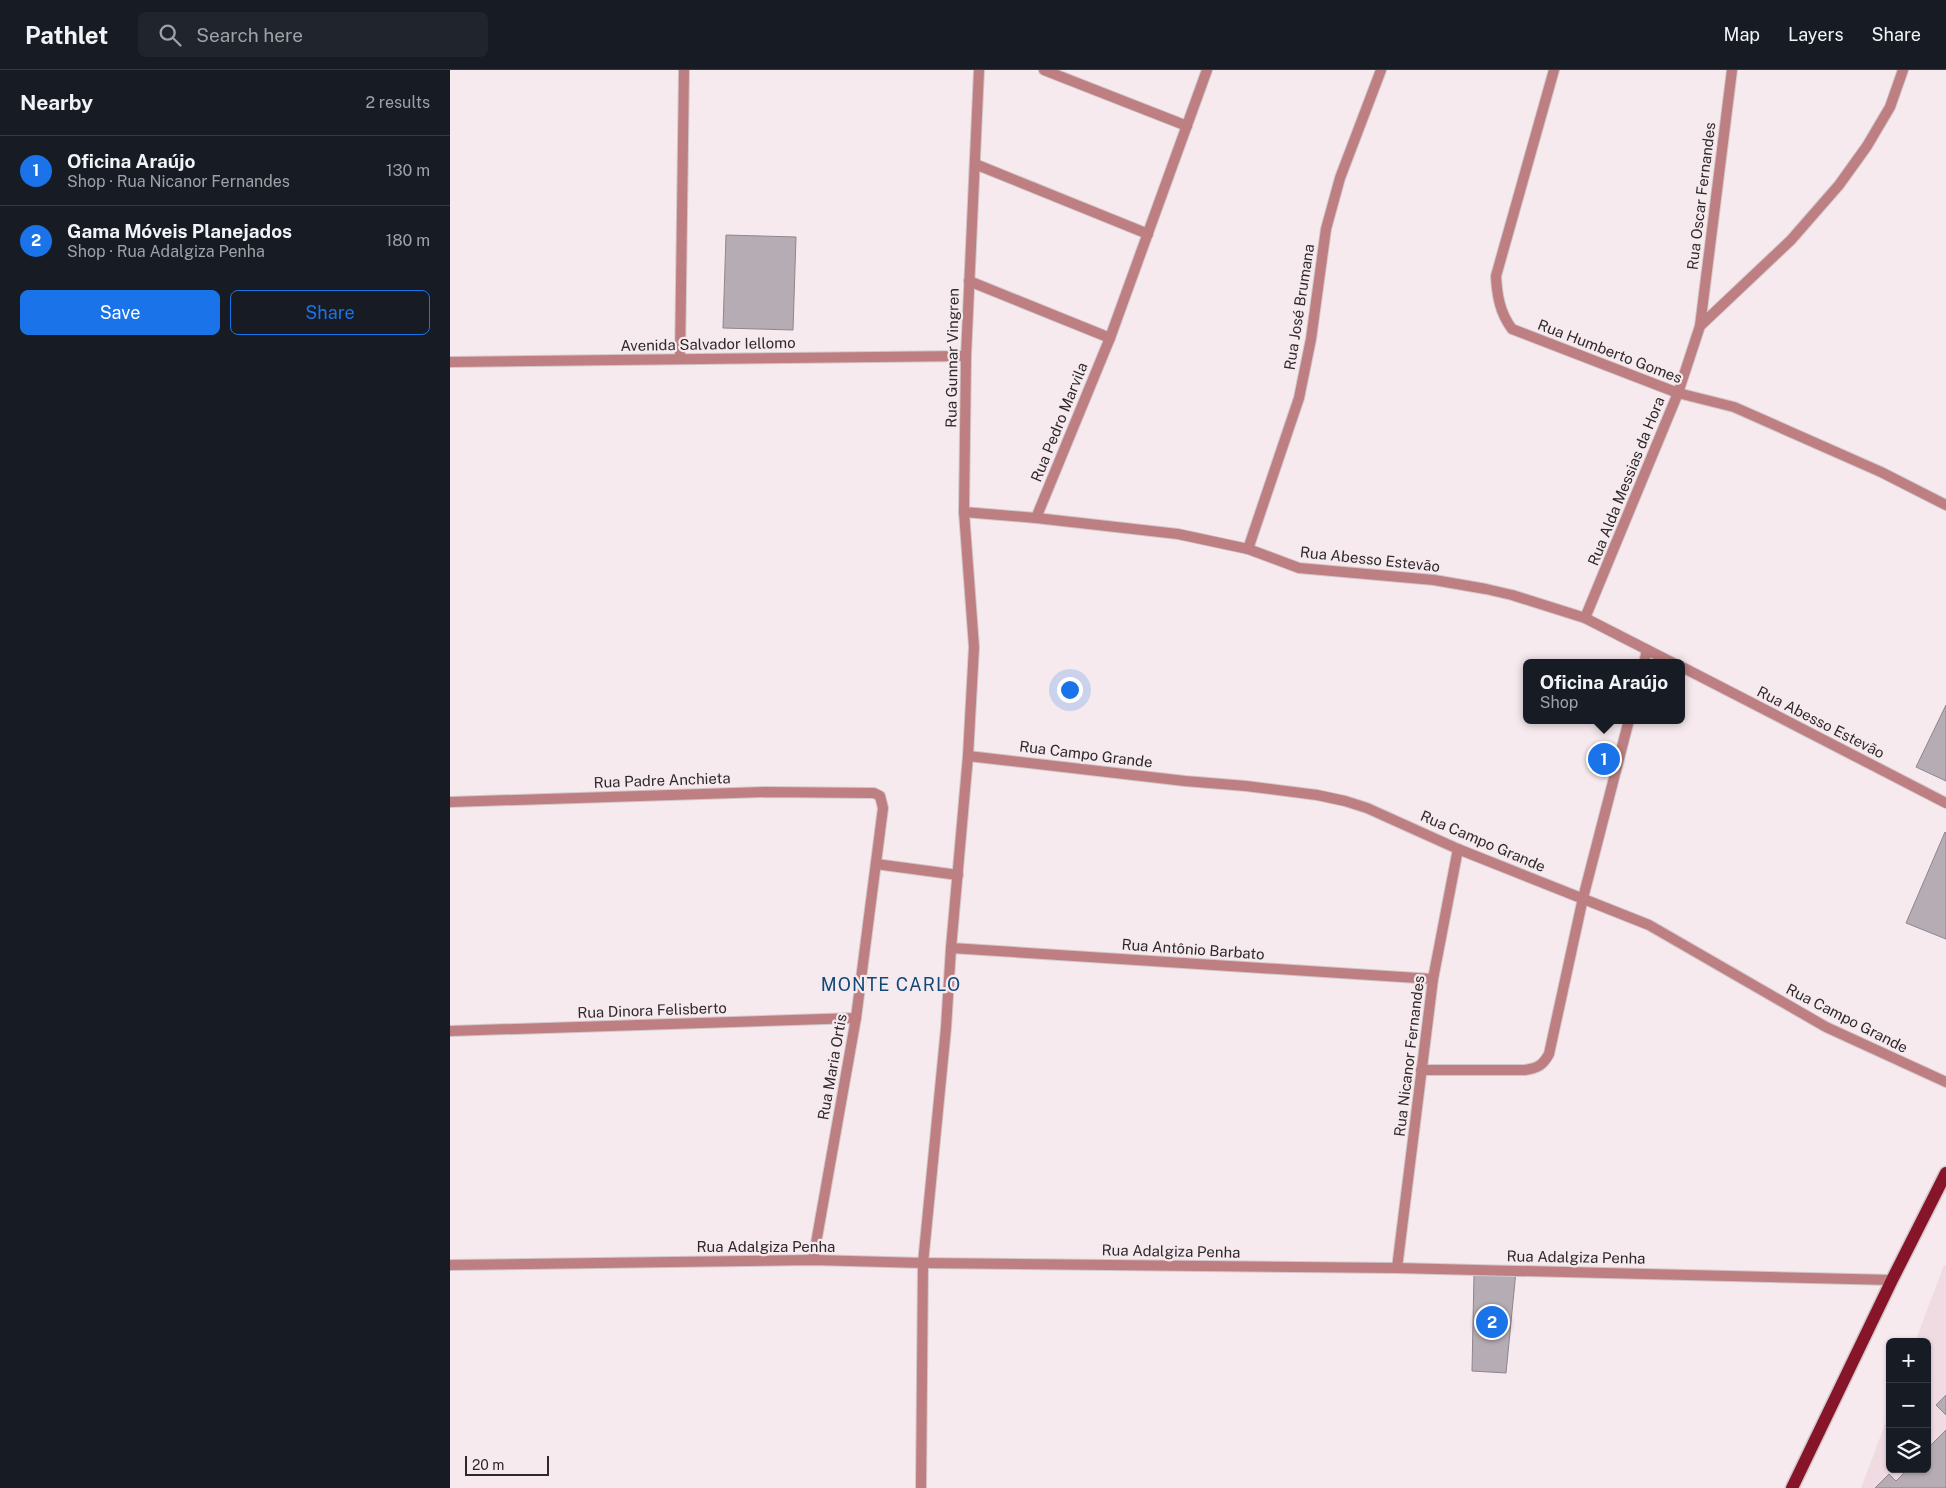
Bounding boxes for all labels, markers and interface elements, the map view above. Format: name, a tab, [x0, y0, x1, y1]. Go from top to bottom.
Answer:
search box	[138, 12, 488, 57]
text: Pathlet	[25, 21, 108, 49]
icon: search	[156, 21, 184, 49]
text: Search here	[196, 24, 303, 46]
text: Map	[1724, 24, 1760, 45]
text: Layers	[1788, 24, 1844, 45]
text: Share	[1872, 24, 1921, 45]
text: Nearby	[20, 90, 93, 115]
text: 2 results	[365, 93, 430, 112]
street label: Rua Oscar Fernandes	[1684, 121, 1718, 271]
text: Oficina Araújo	[67, 150, 196, 172]
text: 1	[33, 161, 39, 180]
text: 130 m	[386, 161, 430, 180]
text: Shop · Rua Nicanor Fernandes	[67, 172, 290, 191]
text: Gama Móveis Planejados	[67, 220, 292, 242]
text: 2	[31, 231, 41, 250]
text: 180 m	[386, 231, 430, 250]
text: Shop · Rua Adalgiza Penha	[67, 242, 265, 261]
street label: Rua José Brumana	[1281, 243, 1317, 371]
street label: Rua Gunnar Vingren	[942, 288, 962, 428]
button: Save	[20, 290, 220, 335]
button: Share	[230, 290, 430, 335]
street label: Rua Humberto Gomes	[1535, 316, 1685, 386]
street label: Avenida Salvador Iellomo	[620, 334, 796, 354]
street label: Rua Pedro Marvila	[1027, 360, 1091, 484]
street label: Rua Alda Messias da Hora	[1584, 394, 1668, 568]
street label: Rua Abesso Estevão	[1299, 543, 1441, 575]
popup	[1523, 659, 1685, 724]
text: Oficina Araújo	[1540, 671, 1668, 693]
your location	[1057, 677, 1083, 703]
street label: Rua Abesso Estevão	[1754, 683, 1888, 761]
text: Shop	[1540, 693, 1578, 712]
street label: Rua Campo Grande	[1018, 737, 1154, 771]
pin: 1	[1588, 740, 1620, 778]
street label: Rua Padre Anchieta	[593, 769, 731, 791]
street label: Rua Campo Grande	[1418, 807, 1548, 875]
street label: Rua Antônio Barbato	[1121, 936, 1265, 962]
district label: MONTE CARLO	[821, 974, 961, 995]
street label: Rua Nicanor Fernandes	[1391, 974, 1427, 1138]
street label: Rua Campo Grande	[1783, 980, 1911, 1056]
street label: Rua Dinora Felisberto	[577, 999, 727, 1021]
street label: Rua Maria Ortis	[814, 1013, 850, 1121]
street label: Rua Adalgiza Penha	[697, 1238, 835, 1255]
street label: Rua Adalgiza Penha	[1101, 1241, 1241, 1261]
street label: Rua Adalgiza Penha	[1506, 1247, 1646, 1267]
pin: 2	[1476, 1303, 1508, 1341]
map controls	[1886, 1338, 1931, 1473]
button: +	[1886, 1338, 1931, 1383]
button: −	[1886, 1383, 1931, 1428]
button: layers	[1886, 1428, 1931, 1473]
scale bar	[465, 1453, 549, 1476]
text: 20 m	[472, 1457, 504, 1473]

